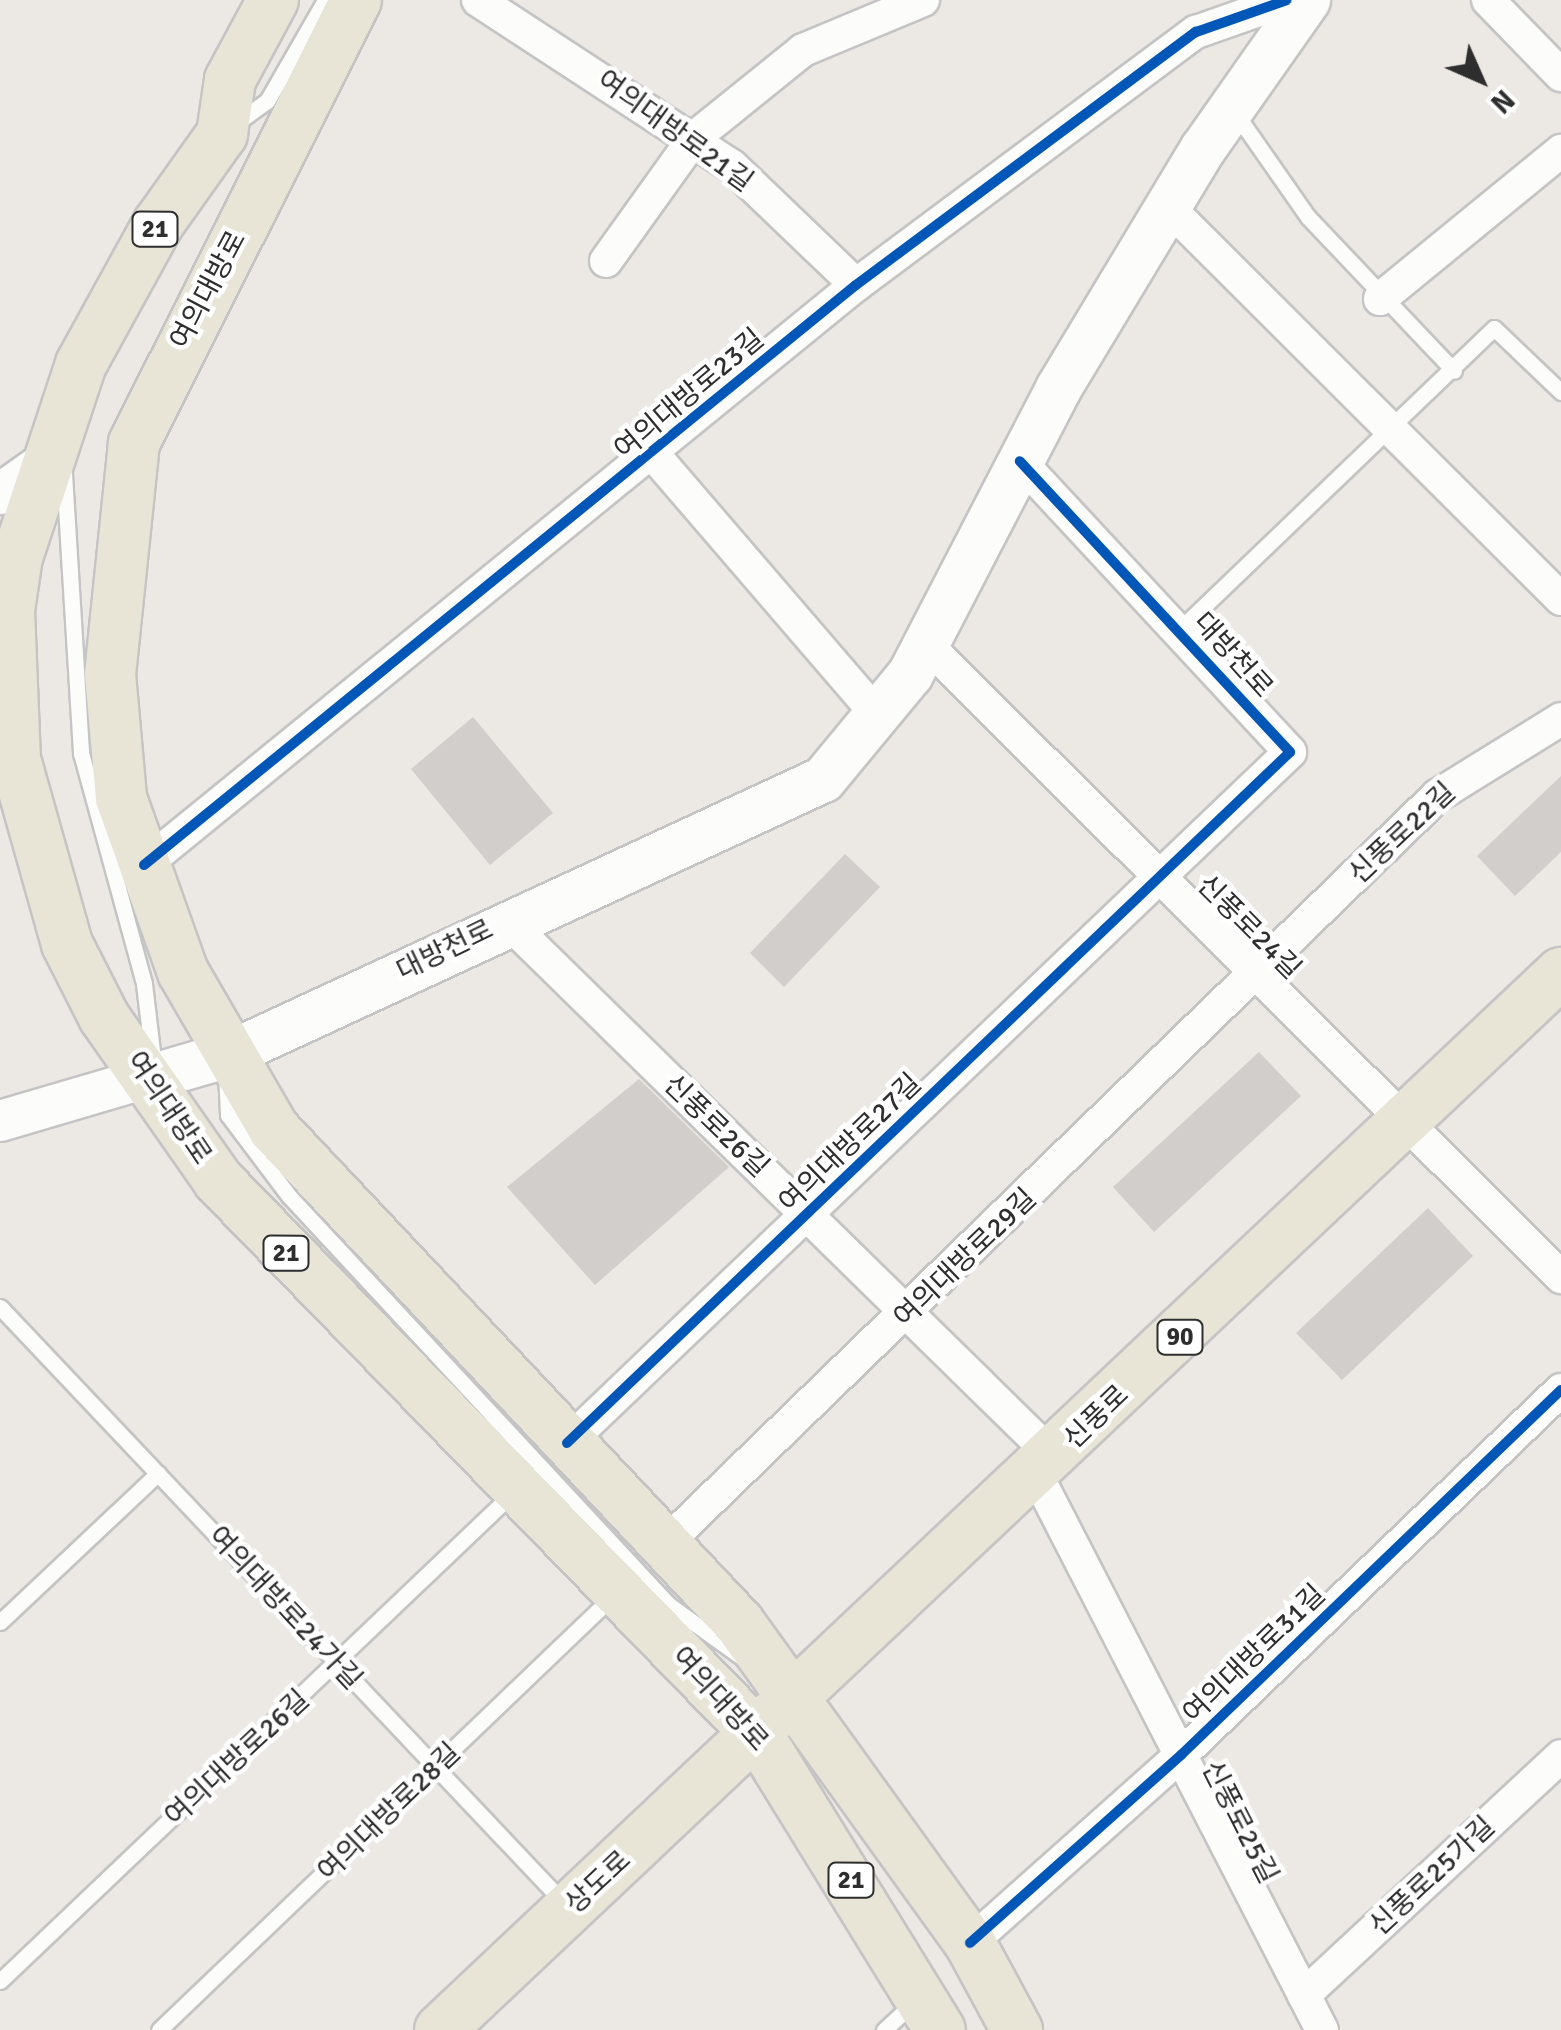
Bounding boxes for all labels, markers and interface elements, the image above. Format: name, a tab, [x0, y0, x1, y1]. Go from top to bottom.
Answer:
north arrow	[1431, 30, 1531, 130]
street label: 여의대방로21길	[590, 63, 760, 199]
text: N	[1483, 82, 1521, 120]
road number: 21	[130, 209, 180, 249]
street label: 여의대방로	[163, 225, 253, 355]
street label: 여의대방로23길	[607, 322, 771, 466]
street label: 대방천로	[1186, 605, 1280, 705]
street label: 신풍로22길	[1342, 775, 1462, 891]
street label: 신풍로24길	[1190, 868, 1308, 986]
street label: 대방천로	[391, 912, 499, 988]
street label: 여의대방로	[119, 1045, 219, 1171]
street label: 여의대방로27길	[772, 1067, 928, 1219]
street label: 신풍로26길	[656, 1068, 776, 1184]
street label: 여의대방로29길	[887, 1182, 1043, 1334]
road number: 21	[261, 1233, 311, 1273]
road number: 90	[1155, 1317, 1205, 1357]
street label: 신풍로	[1057, 1378, 1135, 1456]
street label: 여의대방로24가길	[201, 1520, 369, 1696]
street label: 여의대방로31길	[1176, 1578, 1332, 1730]
street label: 여의대방로	[664, 1640, 776, 1758]
street label: 여의대방로26길	[158, 1683, 316, 1833]
street label: 여의대방로28길	[311, 1736, 467, 1888]
street label: 신풍로25길	[1195, 1755, 1285, 1889]
street label: 신풍로25가길	[1362, 1809, 1502, 1943]
street label: 상도로	[558, 1843, 638, 1921]
road number: 21	[826, 1860, 876, 1900]

